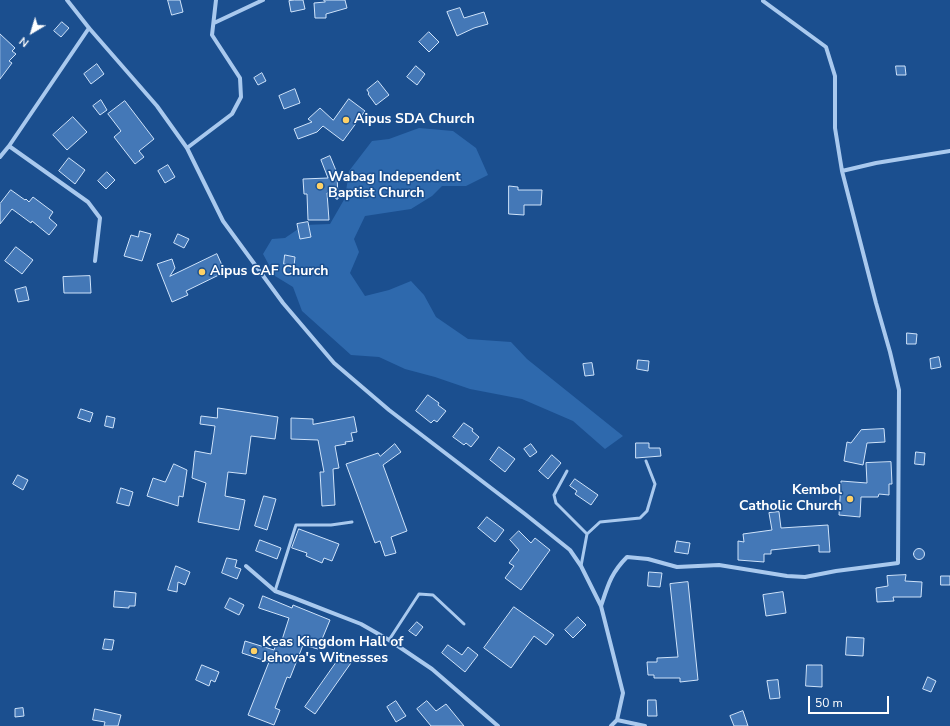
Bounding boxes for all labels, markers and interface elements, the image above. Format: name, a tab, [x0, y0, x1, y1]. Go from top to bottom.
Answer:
north arrow	[12, 12, 52, 52]
text: N	[16, 33, 32, 50]
place label: Aipus SDA Church	[354, 112, 475, 128]
marker: Aipus SDA Church	[341, 115, 351, 125]
place label: Wabag Independent Baptist Church	[328, 170, 461, 202]
marker: Wabag Independent Baptist Church	[315, 181, 325, 191]
place label: Aipus CAF Church	[210, 264, 328, 280]
marker: Aipus CAF Church	[197, 267, 207, 277]
place label: Kembol Catholic Church	[739, 483, 842, 516]
marker: Kembol Catholic Church	[845, 494, 855, 504]
place label: Keas Kingdom Hall of Jehova's Witnesses	[262, 635, 403, 668]
marker: Keas Kingdom Hall of Jehova's Witnesses	[249, 646, 259, 656]
scale bar	[810, 688, 891, 714]
text: 50 m	[815, 695, 843, 711]

